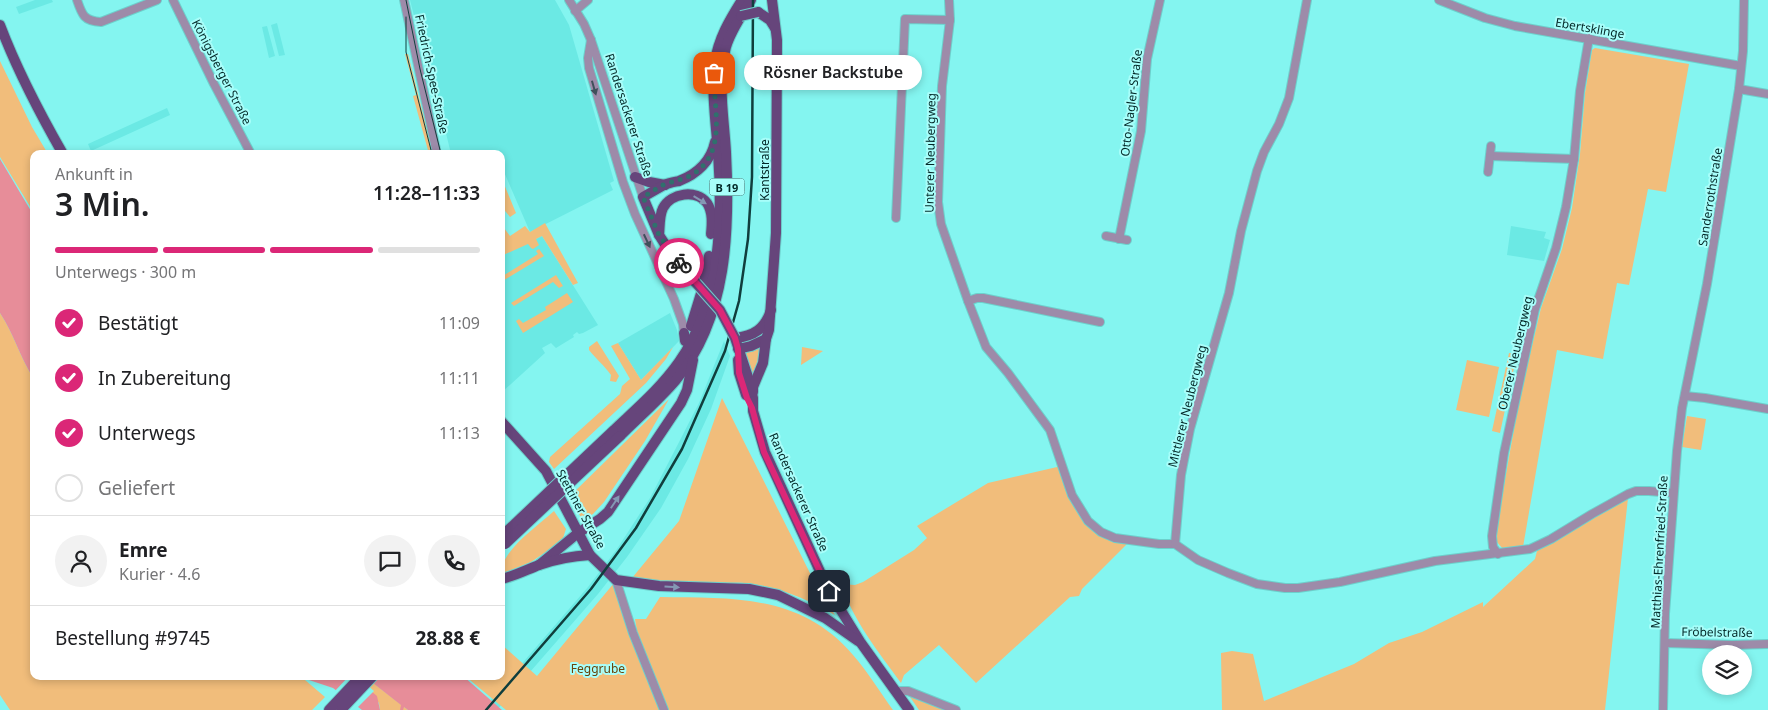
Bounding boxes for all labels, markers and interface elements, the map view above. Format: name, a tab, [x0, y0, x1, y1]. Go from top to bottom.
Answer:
street label: Friedrich-Spee-Straße	[411, 13, 453, 135]
street label: Ebertsklinge	[1554, 14, 1626, 42]
street label: Königsberger Straße	[188, 16, 256, 128]
street label: Otto-Nagler-Straße	[1116, 48, 1146, 158]
street label: Randersackerer Straße	[601, 51, 657, 179]
pin	[693, 52, 735, 94]
callout: Rösner Backstube	[744, 56, 922, 90]
icon: bag	[700, 59, 728, 87]
text: Rösner Backstube	[763, 61, 903, 83]
one-way arrow	[591, 80, 599, 95]
street label: Unterer Neubergweg	[920, 93, 940, 213]
street label: Kantstraße	[756, 139, 773, 201]
street label: Sanderrothstraße	[1694, 146, 1726, 247]
text: Ankunft in	[55, 163, 133, 185]
road number: B 19	[710, 178, 744, 196]
text: 11:28–11:33	[373, 180, 480, 206]
text: 3 Min.	[55, 182, 150, 225]
one-way arrow	[693, 195, 707, 204]
one-way arrow	[644, 234, 652, 248]
courier	[654, 238, 704, 288]
icon: bike	[665, 249, 693, 277]
text: Unterwegs · 300 m	[55, 261, 196, 283]
street label: Oberer Neubergweg	[1494, 294, 1536, 412]
icon: check	[55, 309, 83, 337]
text: Bestätigt	[98, 310, 178, 336]
text: 11:09	[439, 312, 480, 334]
street label: Mittlerer Neubergweg	[1164, 343, 1210, 469]
icon: check	[55, 364, 83, 392]
text: In Zubereitung	[98, 365, 231, 391]
text: 11:11	[439, 367, 480, 389]
icon: check	[55, 419, 83, 447]
text: Unterwegs	[98, 420, 196, 446]
text: 11:13	[439, 422, 480, 444]
street label: Randersackerer Straße	[765, 430, 833, 554]
street label: Stettiner Straße	[552, 466, 610, 552]
text: Geliefert	[98, 475, 175, 501]
street label: Matthias-Ehrenfried-Straße	[1647, 475, 1672, 629]
one-way arrow	[610, 496, 620, 509]
button: person	[55, 535, 107, 587]
button: chat	[364, 535, 416, 587]
button: phone	[428, 535, 480, 587]
text: Emre	[119, 537, 168, 563]
text: Kurier · 4.6	[119, 563, 200, 585]
pin	[808, 570, 850, 612]
icon: home	[815, 577, 843, 605]
one-way arrow	[665, 583, 681, 591]
street label: Fröbelstraße	[1681, 623, 1753, 641]
text: Bestellung #9745	[55, 625, 210, 651]
text: 28.88 €	[415, 625, 480, 651]
map controls	[1702, 645, 1752, 695]
button: layers	[1702, 645, 1752, 695]
park label: Feggrube	[571, 660, 625, 677]

